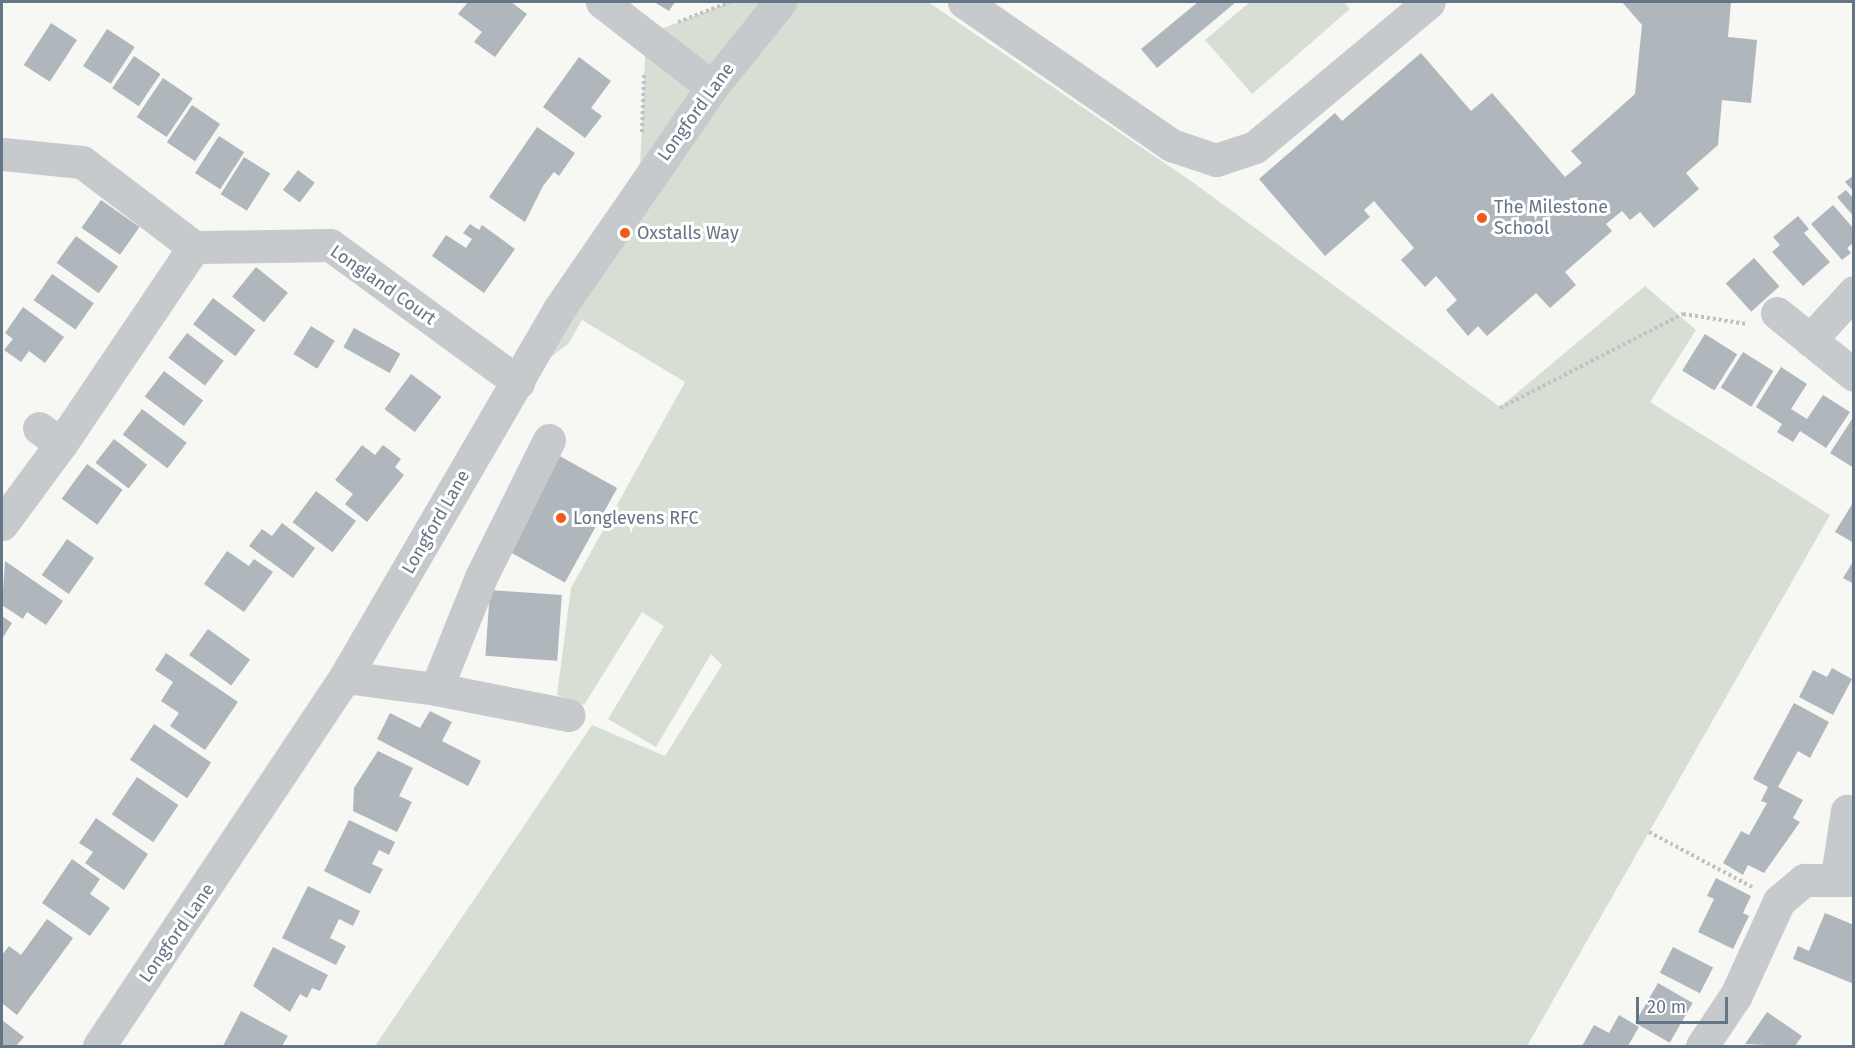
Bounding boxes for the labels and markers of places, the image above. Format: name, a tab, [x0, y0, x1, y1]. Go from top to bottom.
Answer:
place label: The Milestone School	[1494, 197, 1608, 240]
marker: The Milestone School	[1475, 211, 1489, 225]
place label: Oxstalls Way	[637, 222, 739, 244]
marker: Oxstalls Way	[618, 226, 632, 240]
place label: Longlevens RFC	[573, 507, 699, 529]
marker: Longlevens RFC	[554, 511, 568, 525]

